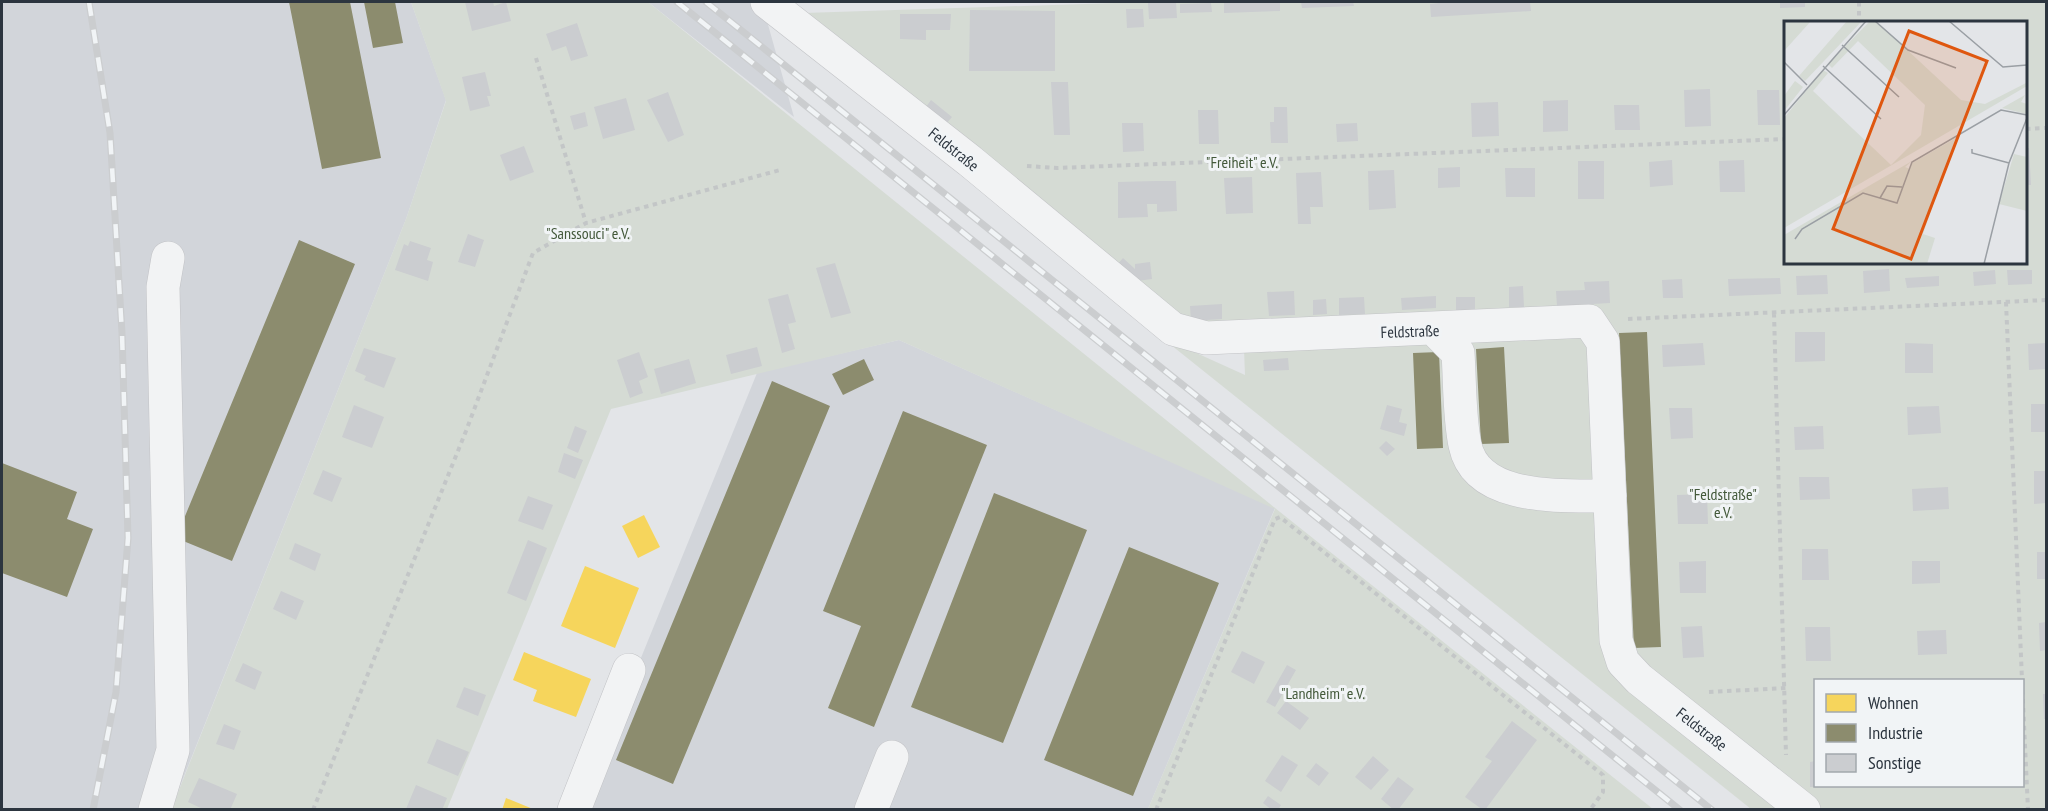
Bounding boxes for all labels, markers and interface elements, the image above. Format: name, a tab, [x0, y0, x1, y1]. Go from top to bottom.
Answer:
inset map	[1784, 21, 2027, 264]
street label: Feldstraße	[925, 123, 983, 175]
park label: "Freiheit" e.V.	[1206, 152, 1278, 172]
park label: "Sanssouci" e.V.	[546, 223, 630, 243]
street label: Feldstraße	[1380, 320, 1440, 342]
park label: "Feldstraße" e.V.	[1689, 484, 1757, 522]
legend	[1814, 679, 2024, 787]
park label: "Landheim" e.V.	[1281, 683, 1365, 703]
text: Wohnen	[1868, 691, 1918, 714]
street label: Feldstraße	[1673, 703, 1731, 755]
text: Industrie	[1868, 721, 1923, 744]
text: Sonstige	[1868, 751, 1922, 774]

